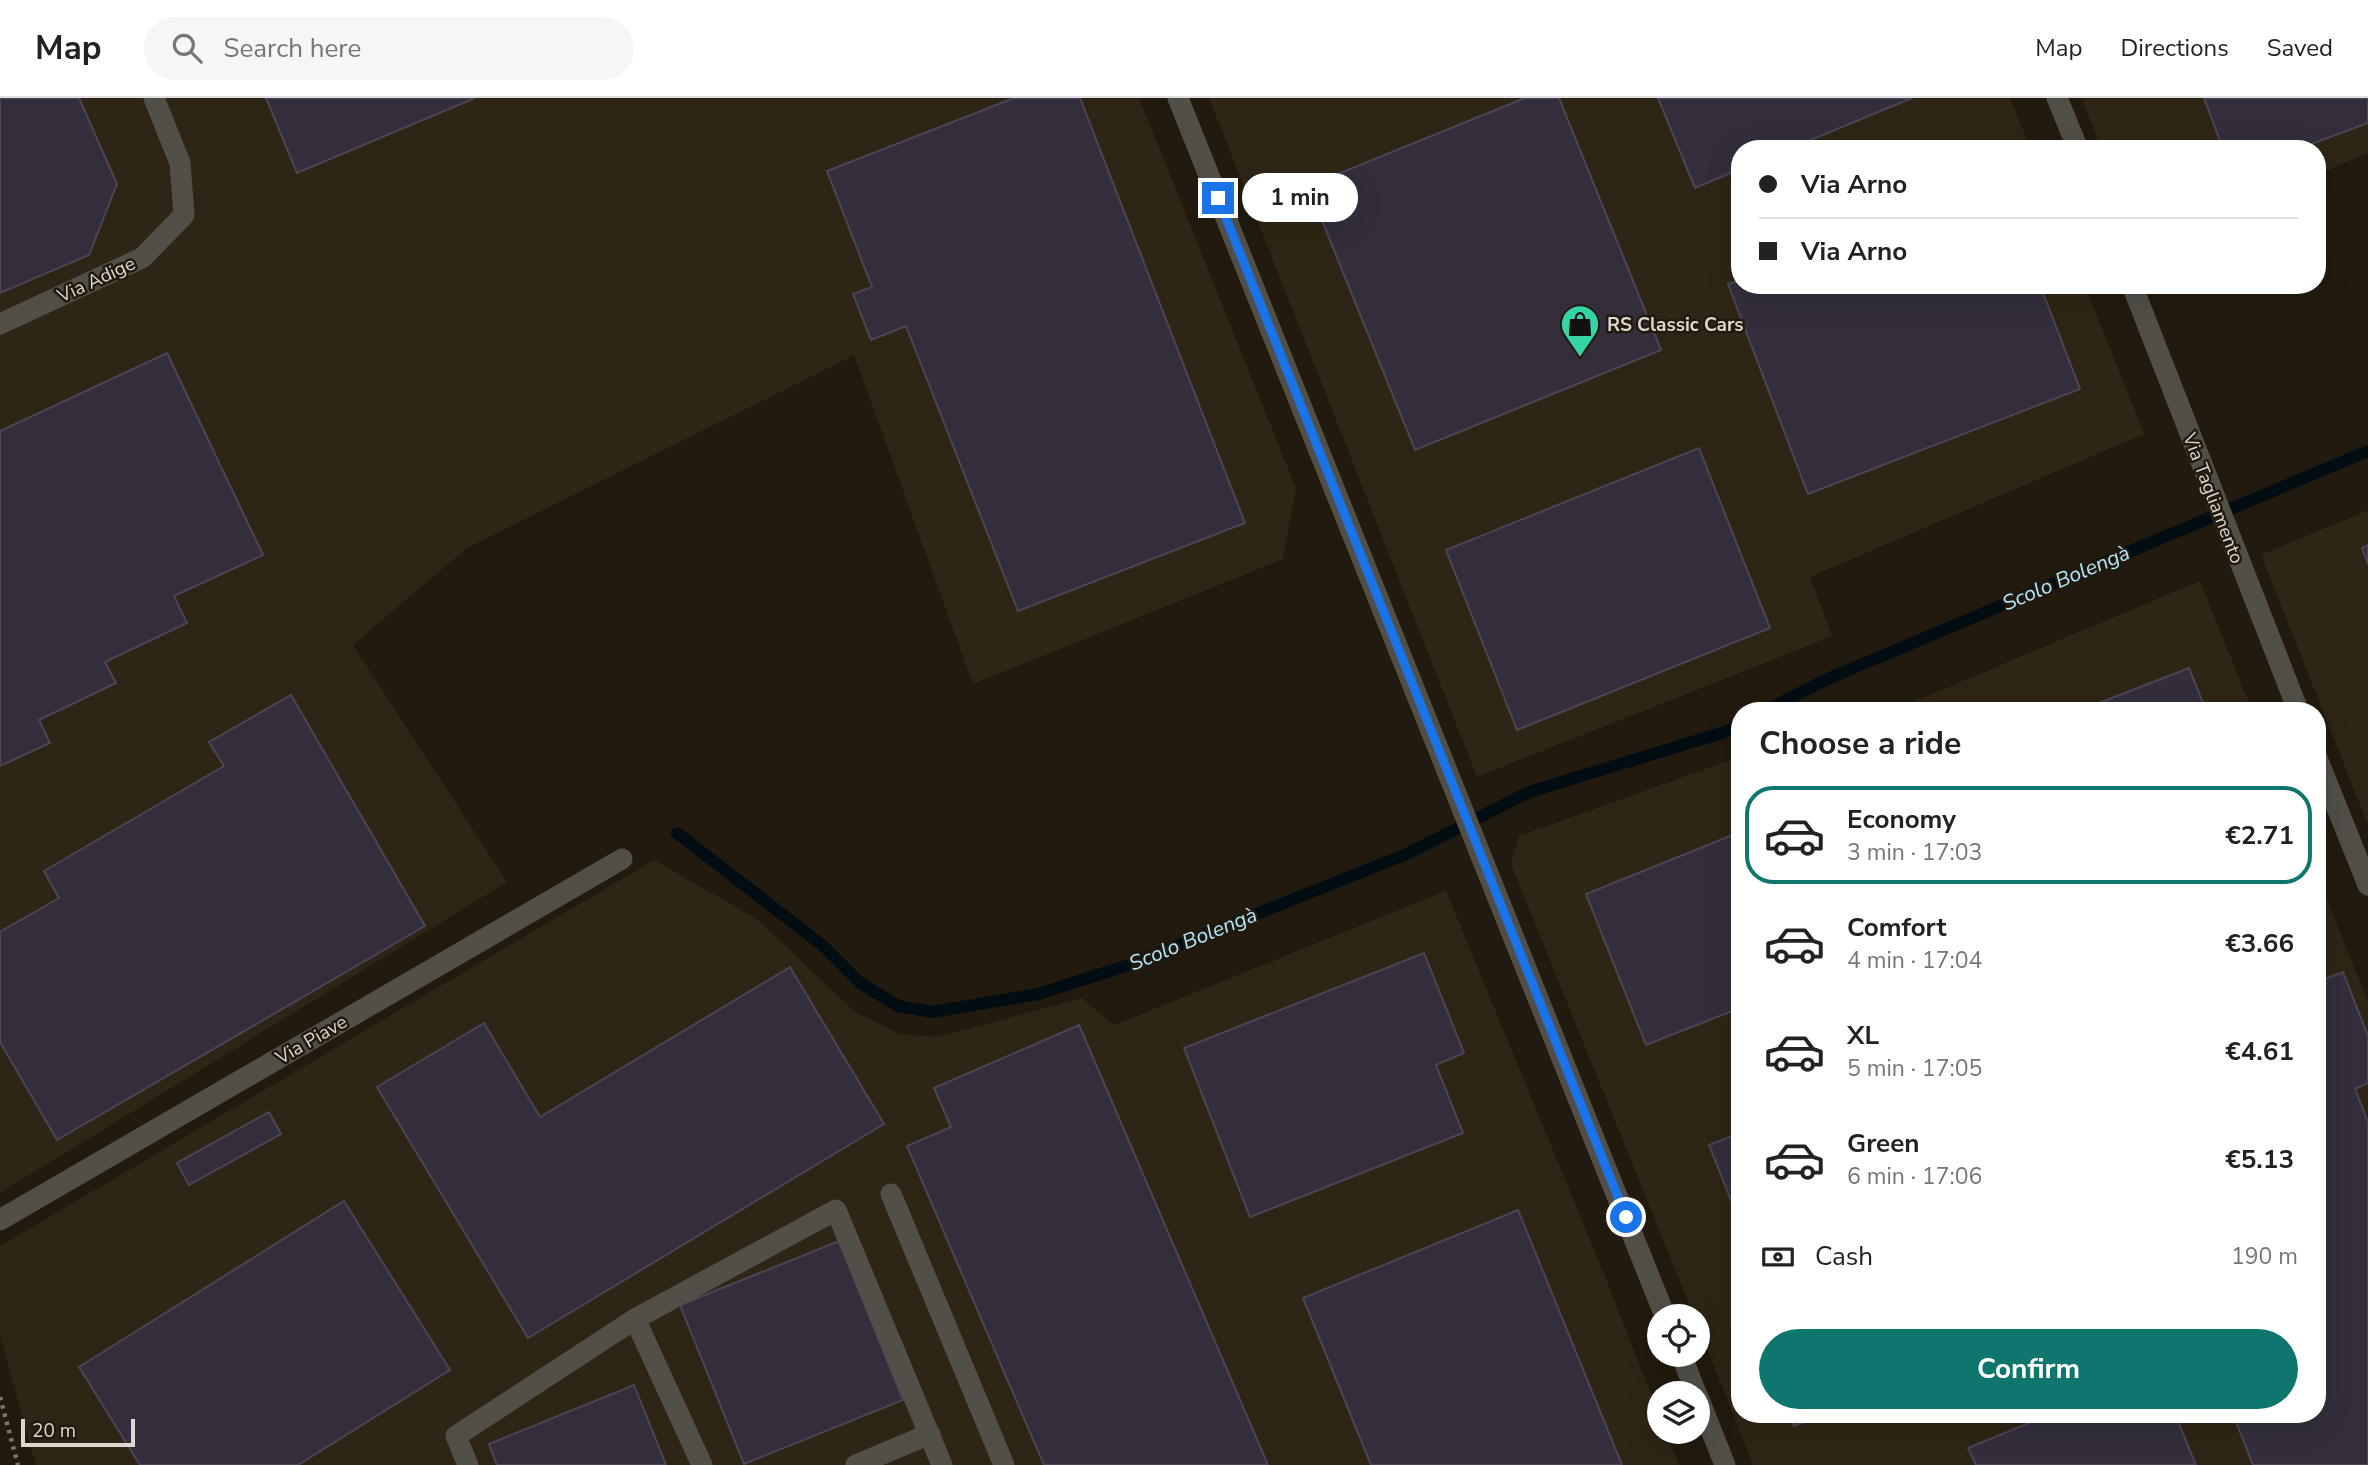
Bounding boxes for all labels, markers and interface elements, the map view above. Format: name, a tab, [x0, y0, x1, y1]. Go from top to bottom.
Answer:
search box	[144, 17, 634, 80]
text: Map	[35, 26, 102, 71]
icon: search	[168, 29, 206, 67]
text: Search here	[224, 31, 361, 66]
text: Map	[2035, 32, 2082, 64]
text: Directions	[2120, 32, 2229, 64]
text: Saved	[2267, 32, 2333, 64]
text: Via Arno	[1801, 167, 1907, 202]
callout: 1 min	[1242, 174, 1358, 222]
route end	[1202, 182, 1234, 214]
text: 1 min	[1270, 182, 1330, 213]
text: Via Arno	[1801, 234, 1907, 269]
street label: Via Adige	[52, 251, 140, 310]
shop icon: RS Classic Cars	[1559, 303, 1601, 358]
place label: RS Classic Cars	[1607, 312, 1744, 338]
street label: Via Tagliamento	[2176, 428, 2250, 567]
water label: Scolo Bolengà	[1998, 539, 2134, 617]
text: Choose a ride	[1759, 722, 1961, 765]
text: Economy	[1847, 802, 1956, 837]
icon: car	[1763, 804, 1826, 867]
text: €2.71	[2225, 818, 2294, 853]
text: 3 min · 17:03	[1847, 837, 1982, 868]
water label: Scolo Bolengà	[1125, 901, 1261, 977]
text: Comfort	[1847, 910, 1947, 945]
icon: car	[1763, 912, 1826, 975]
text: €3.66	[2225, 926, 2294, 961]
text: 4 min · 17:04	[1847, 945, 1982, 976]
street label: Via Piave	[270, 1009, 352, 1071]
text: XL	[1847, 1018, 1879, 1053]
icon: car	[1763, 1020, 1826, 1083]
text: €4.61	[2225, 1034, 2294, 1069]
text: 5 min · 17:05	[1847, 1053, 1982, 1084]
text: Green	[1847, 1126, 1920, 1161]
icon: car	[1763, 1128, 1826, 1191]
text: €5.13	[2225, 1142, 2294, 1177]
text: 6 min · 17:06	[1847, 1161, 1982, 1192]
route start	[1610, 1201, 1642, 1233]
icon: cash	[1759, 1238, 1797, 1276]
text: Cash	[1815, 1239, 1873, 1274]
text: 190 m	[2231, 1241, 2298, 1272]
map controls	[1647, 1304, 1710, 1444]
button: locate	[1647, 1304, 1710, 1367]
button: Confirm	[1759, 1329, 2298, 1409]
button: layers	[1647, 1381, 1710, 1444]
scale bar	[21, 1416, 135, 1448]
text: 20 m	[32, 1418, 76, 1444]

